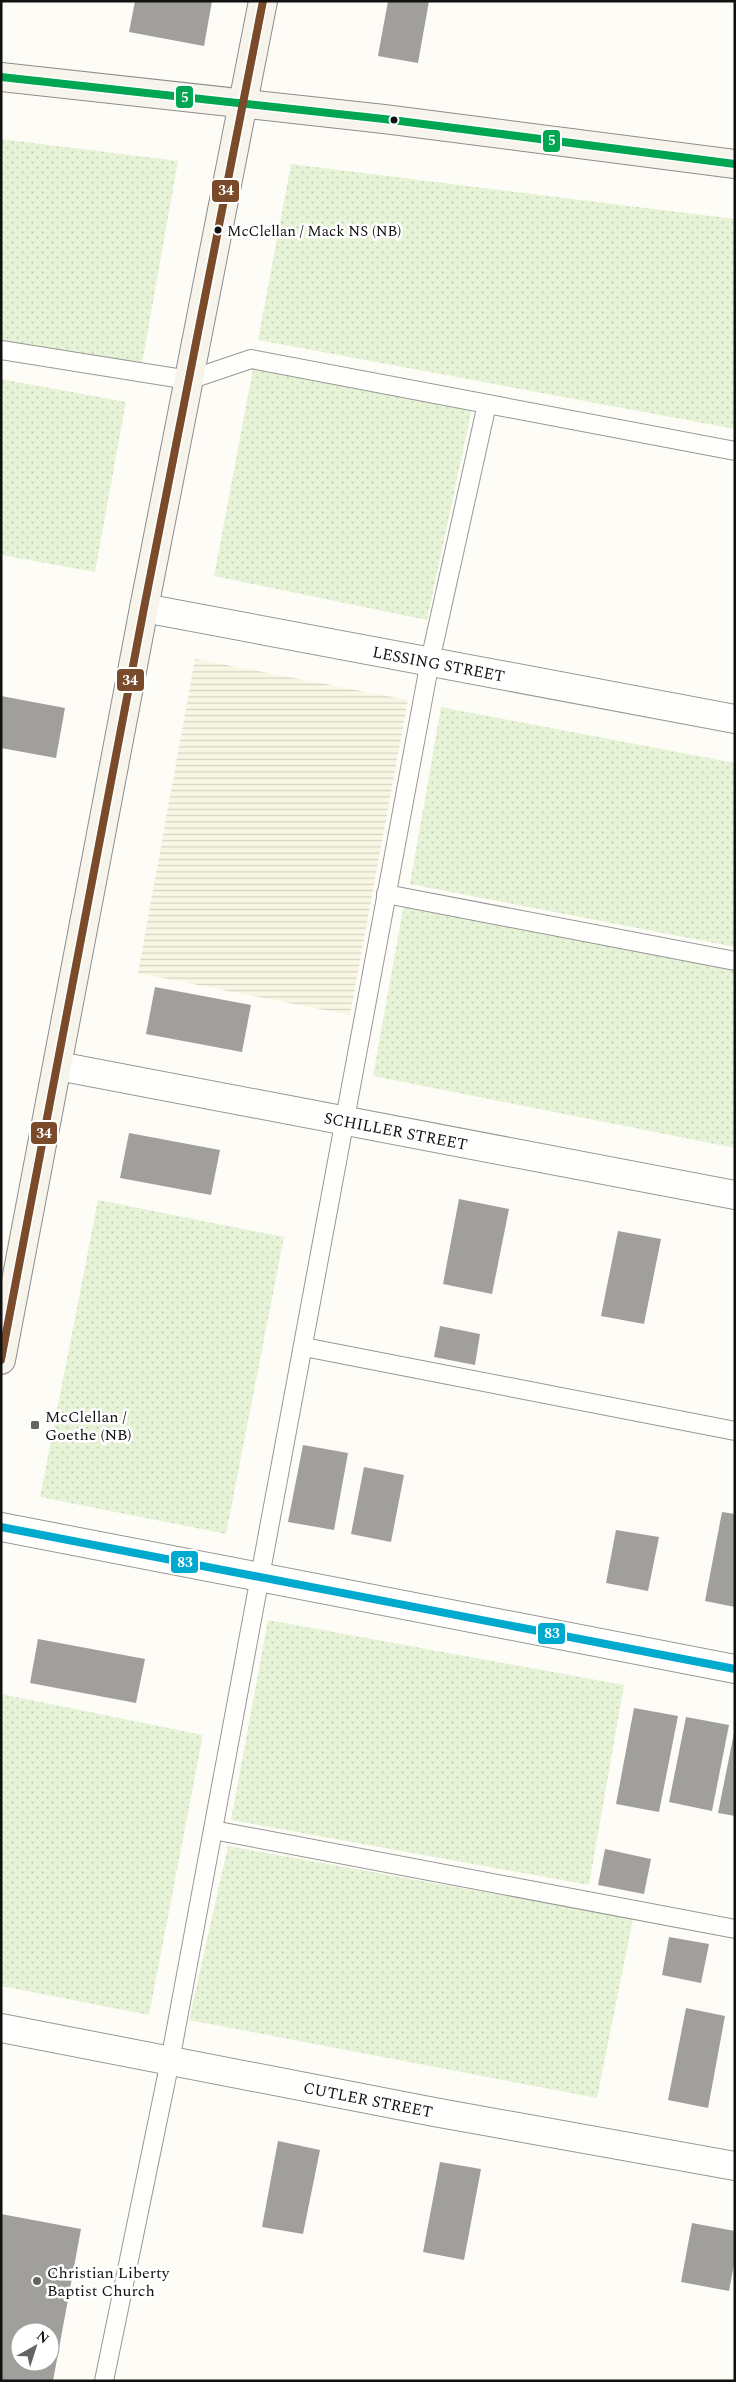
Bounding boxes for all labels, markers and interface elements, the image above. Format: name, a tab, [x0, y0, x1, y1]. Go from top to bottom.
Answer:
line badge: 5	[175, 85, 194, 109]
text: 5	[181, 87, 189, 108]
unlabelled marker	[389, 115, 399, 125]
line badge: 5	[542, 129, 561, 153]
text: 5	[548, 130, 556, 151]
line badge: 34	[211, 179, 240, 203]
text: 34	[218, 180, 234, 201]
place label: McClellan / Mack NS (NB)	[227, 220, 401, 243]
marker: McClellan / Mack NS (NB)	[213, 225, 223, 235]
street label: LESSING STREET	[370, 640, 507, 689]
line badge: 34	[116, 668, 145, 692]
text: 34	[122, 670, 138, 691]
street label: SCHILLER STREET	[322, 1106, 470, 1157]
line badge: 34	[30, 1121, 58, 1145]
text: 34	[36, 1123, 52, 1144]
place label: McClellan / Goethe (NB)	[45, 1405, 132, 1447]
marker: McClellan / Goethe (NB)	[29, 1419, 41, 1431]
line badge: 83	[170, 1550, 199, 1574]
text: 83	[177, 1552, 193, 1573]
line badge: 83	[537, 1622, 566, 1645]
text: 83	[544, 1623, 560, 1644]
street label: CUTLER STREET	[301, 2076, 435, 2125]
place label: Christian Liberty Baptist Church	[47, 2261, 171, 2303]
marker: Christian Liberty Baptist Church	[31, 2275, 43, 2287]
north arrow	[10, 2322, 60, 2372]
text: N	[32, 2326, 54, 2349]

